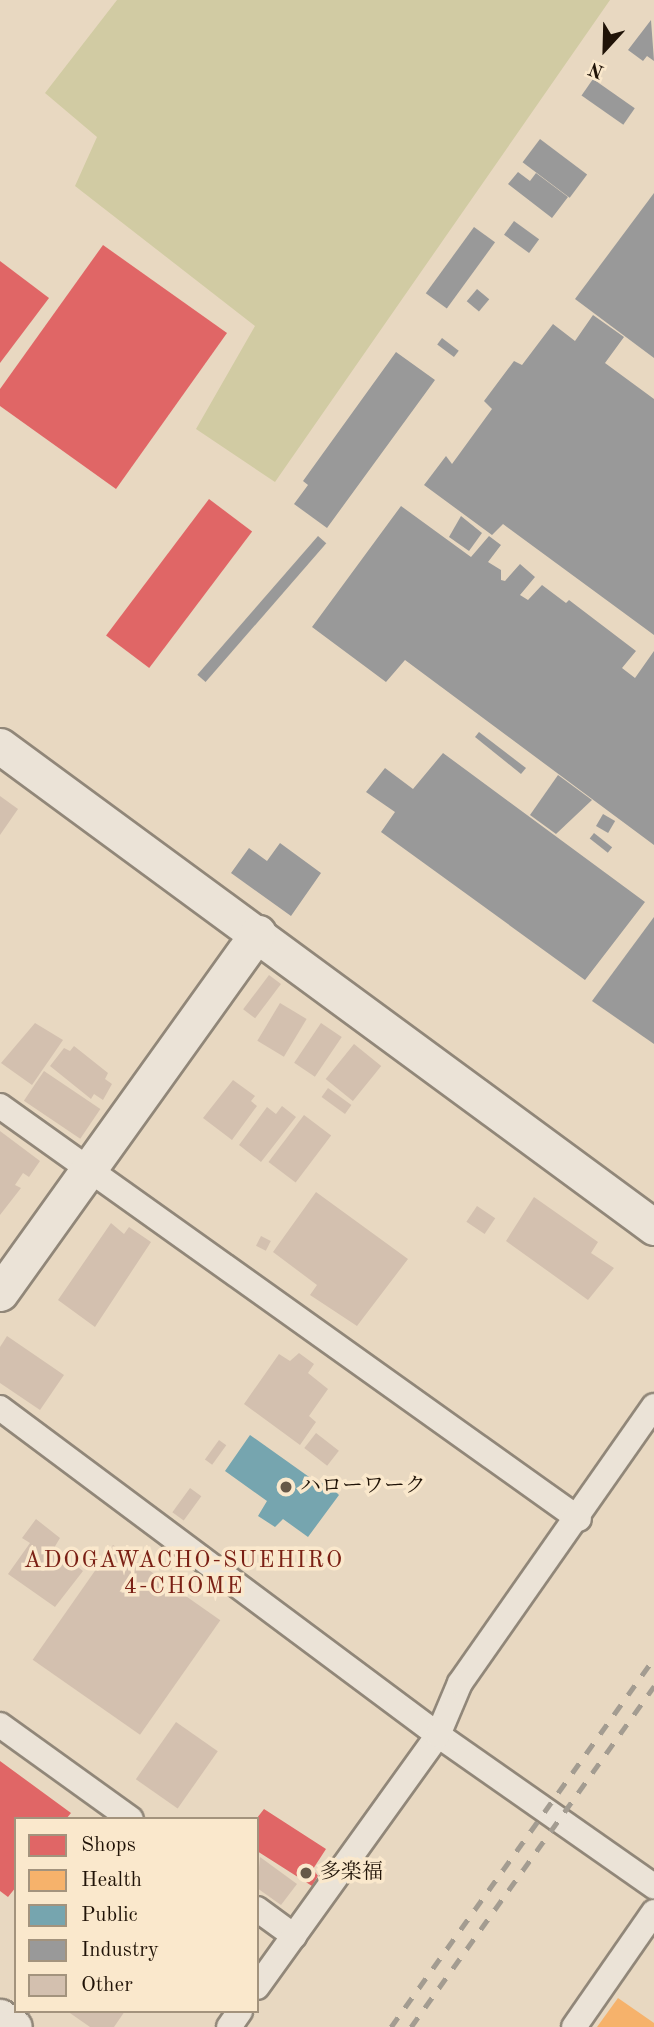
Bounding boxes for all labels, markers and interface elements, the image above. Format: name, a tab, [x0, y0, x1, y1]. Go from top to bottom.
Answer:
north arrow	[570, 14, 640, 84]
text: N	[587, 57, 607, 80]
place label: ハローワーク	[300, 1474, 426, 1500]
marker: ハローワーク	[278, 1479, 294, 1495]
district label: ADOGAWACHO-SUEHIRO 4-CHOME	[26, 1547, 342, 1601]
legend	[14, 1817, 259, 2013]
text: Shops	[81, 1835, 136, 1856]
place label: 多楽福	[320, 1860, 383, 1886]
marker: 多楽福	[298, 1865, 314, 1881]
text: Health	[81, 1870, 142, 1891]
text: Public	[81, 1905, 138, 1926]
text: Industry	[81, 1940, 159, 1961]
text: Other	[81, 1975, 133, 1996]

